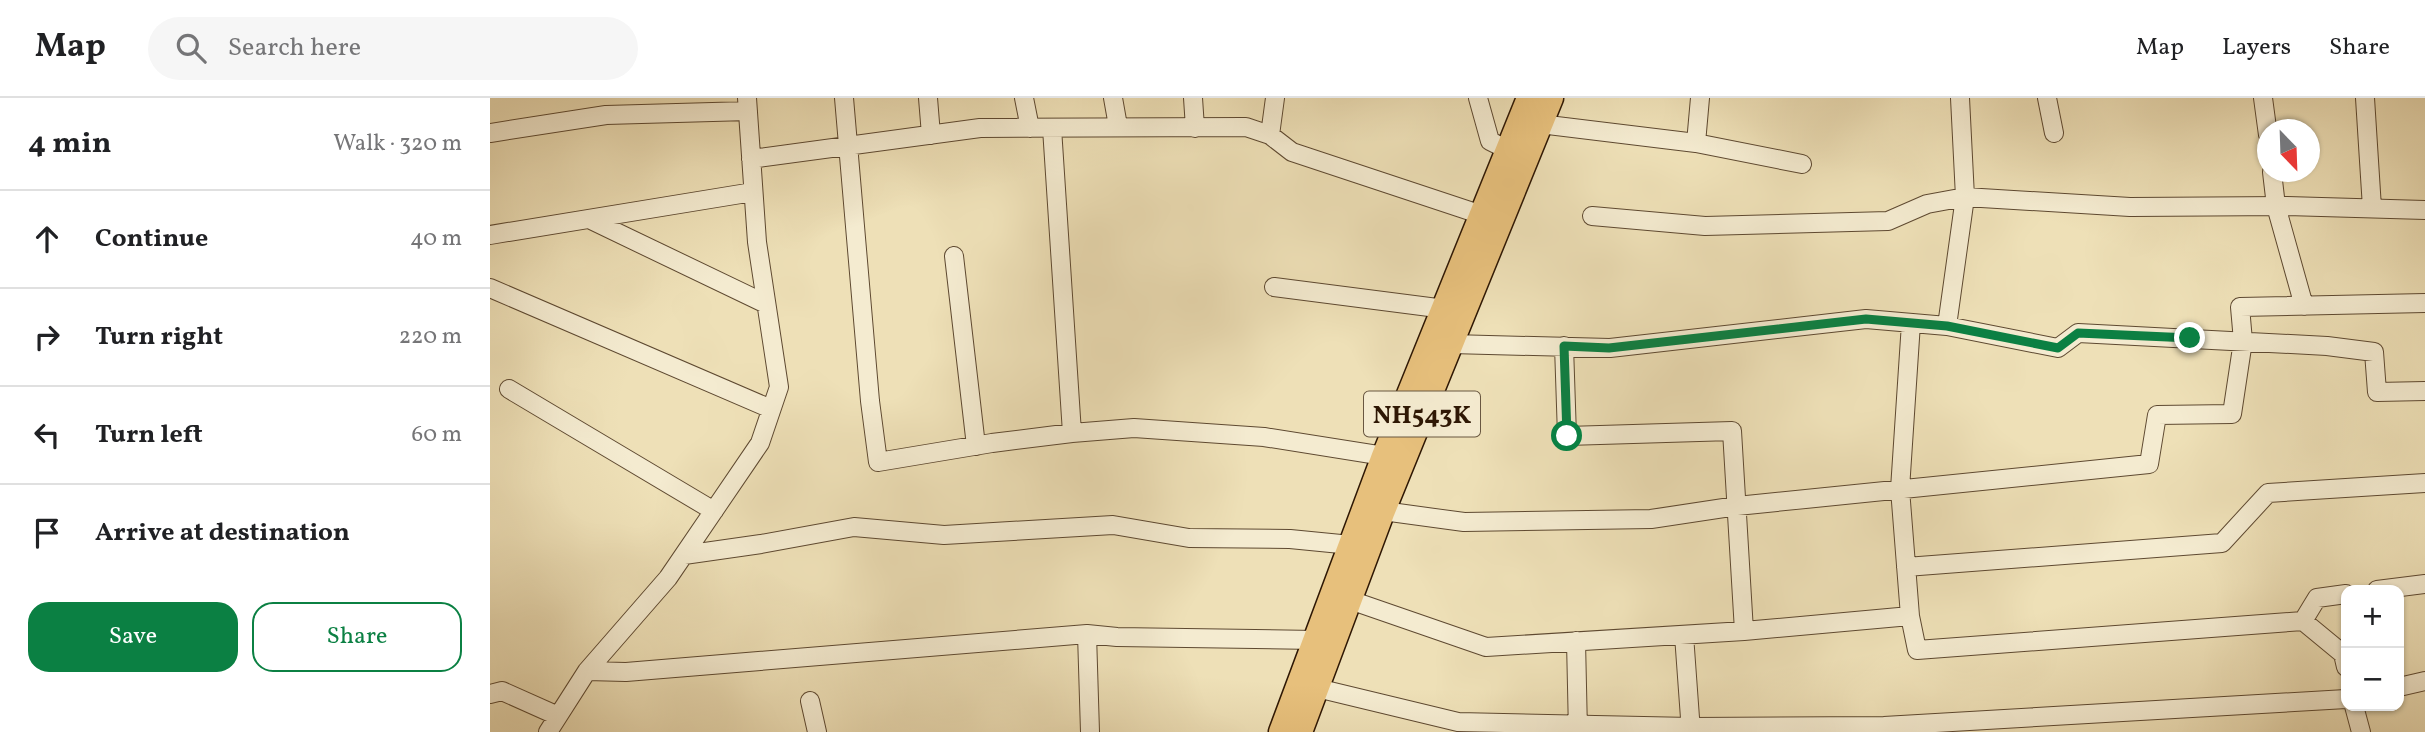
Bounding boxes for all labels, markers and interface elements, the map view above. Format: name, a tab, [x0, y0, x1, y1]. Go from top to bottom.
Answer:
search box	[148, 17, 638, 80]
text: Map	[35, 25, 106, 71]
icon: search	[172, 29, 210, 67]
text: Search here	[228, 30, 361, 66]
text: Map	[2136, 31, 2184, 65]
text: Layers	[2222, 31, 2291, 65]
text: Share	[2329, 31, 2390, 65]
north arrow	[2257, 119, 2320, 182]
text: 4 min	[28, 123, 112, 165]
text: Walk · 320 m	[333, 128, 462, 160]
icon: ahead	[28, 220, 66, 258]
text: Continue	[95, 221, 208, 257]
text: 40 m	[410, 223, 462, 255]
icon: right	[28, 318, 66, 356]
text: Turn right	[95, 319, 223, 355]
text: 220 m	[399, 321, 462, 353]
route end	[2174, 322, 2205, 353]
road number: NH543K	[1364, 392, 1480, 436]
icon: left	[28, 416, 66, 454]
text: Turn left	[95, 417, 203, 453]
text: 60 m	[412, 419, 462, 451]
route start	[1551, 420, 1582, 451]
icon: arrive	[28, 514, 66, 552]
text: Arrive at destination	[95, 515, 350, 551]
map controls	[2341, 585, 2404, 711]
button: +	[2341, 585, 2404, 648]
button: Save	[28, 602, 238, 672]
button: Share	[252, 602, 462, 672]
button: −	[2341, 648, 2404, 711]

